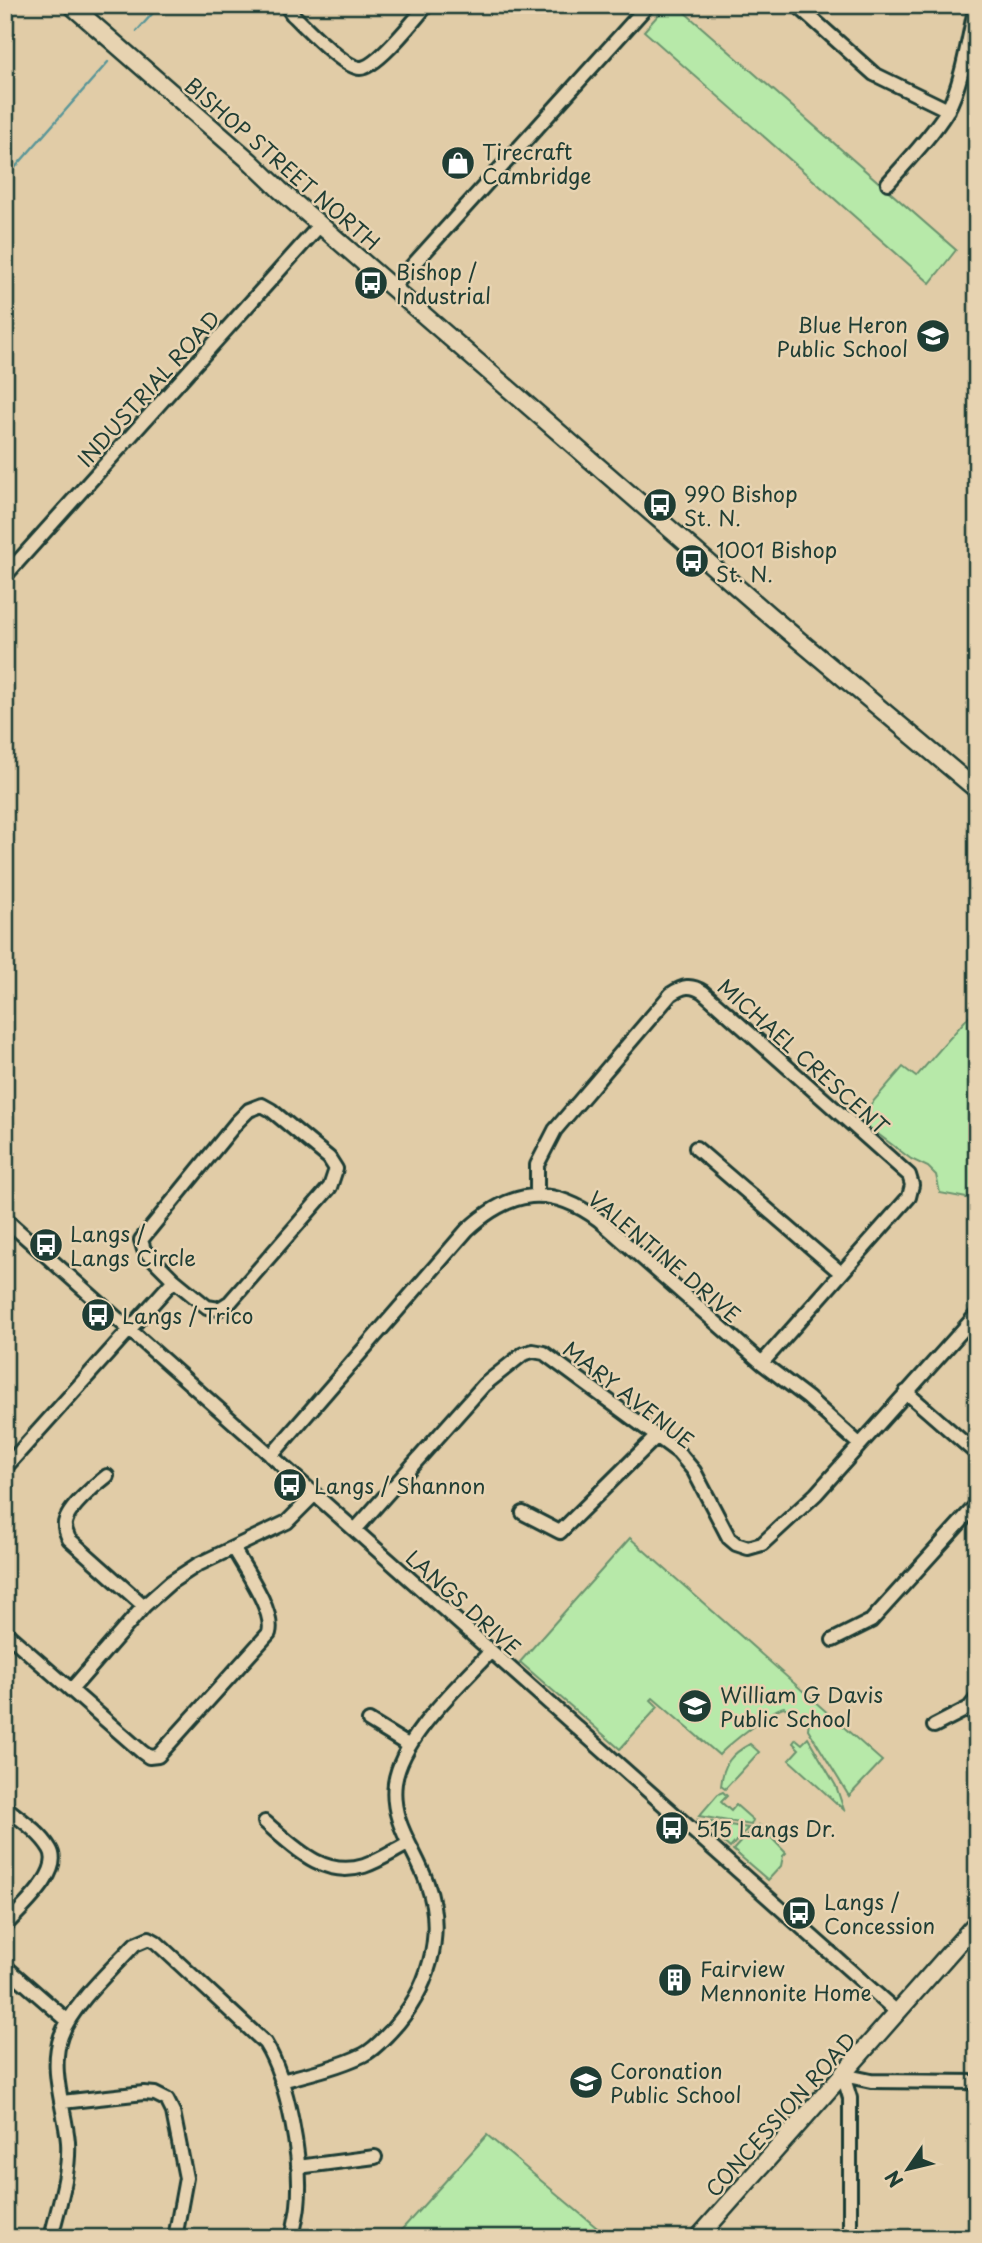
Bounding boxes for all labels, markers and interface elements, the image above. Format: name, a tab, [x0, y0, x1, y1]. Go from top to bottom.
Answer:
street label: BISHOP STREET NORTH	[178, 69, 388, 257]
place label: Tirecraft Cambridge	[482, 135, 591, 191]
shop icon: Tirecraft Cambridge	[439, 144, 477, 182]
place label: Bishop / Industrial	[396, 255, 491, 311]
bus stop icon: Bishop / Industrial	[352, 264, 390, 302]
street label: INDUSTRIAL ROAD	[69, 303, 227, 473]
place label: Blue Heron Public School	[776, 308, 908, 364]
school or university icon: Blue Heron Public School	[914, 317, 952, 355]
place label: 990 Bishop St. N.	[684, 477, 798, 533]
bus stop icon: 990 Bishop St. N.	[641, 486, 679, 524]
place label: 1001 Bishop St. N.	[716, 533, 837, 589]
bus stop icon: 1001 Bishop St. N.	[673, 542, 711, 580]
street label: MICHAEL CRESCENT	[711, 970, 897, 1142]
street label: VALENTINE DRIVE	[582, 1182, 748, 1330]
place label: Langs / Langs Circle	[70, 1217, 196, 1273]
bus stop icon: Langs / Langs Circle	[27, 1226, 65, 1264]
bus stop icon: Langs / Trico	[79, 1296, 117, 1334]
place label: Langs / Trico	[122, 1299, 253, 1331]
street label: MARY AVENUE	[557, 1333, 701, 1455]
bus stop icon: Langs / Shannon	[271, 1466, 309, 1504]
place label: Langs / Shannon	[314, 1469, 485, 1501]
street label: LANGS DRIVE	[399, 1542, 529, 1662]
place label: William G Davis Public School	[720, 1678, 883, 1734]
school or university icon: William G Davis Public School	[676, 1687, 714, 1725]
bus stop icon: 515 Langs Dr.	[653, 1809, 691, 1847]
place label: 515 Langs Dr.	[696, 1812, 836, 1844]
place label: Langs / Concession	[824, 1885, 935, 1941]
bus stop icon: Langs / Concession	[780, 1894, 818, 1932]
place label: Fairview Mennonite Home	[700, 1952, 872, 2008]
building icon: Fairview Mennonite Home	[656, 1961, 694, 1999]
street label: CONCESSION ROAD	[697, 2024, 863, 2204]
place label: Coronation Public School	[610, 2054, 742, 2110]
school or university icon: Coronation Public School	[567, 2063, 605, 2101]
north arrow	[874, 2134, 944, 2204]
text: N	[877, 2165, 909, 2194]

